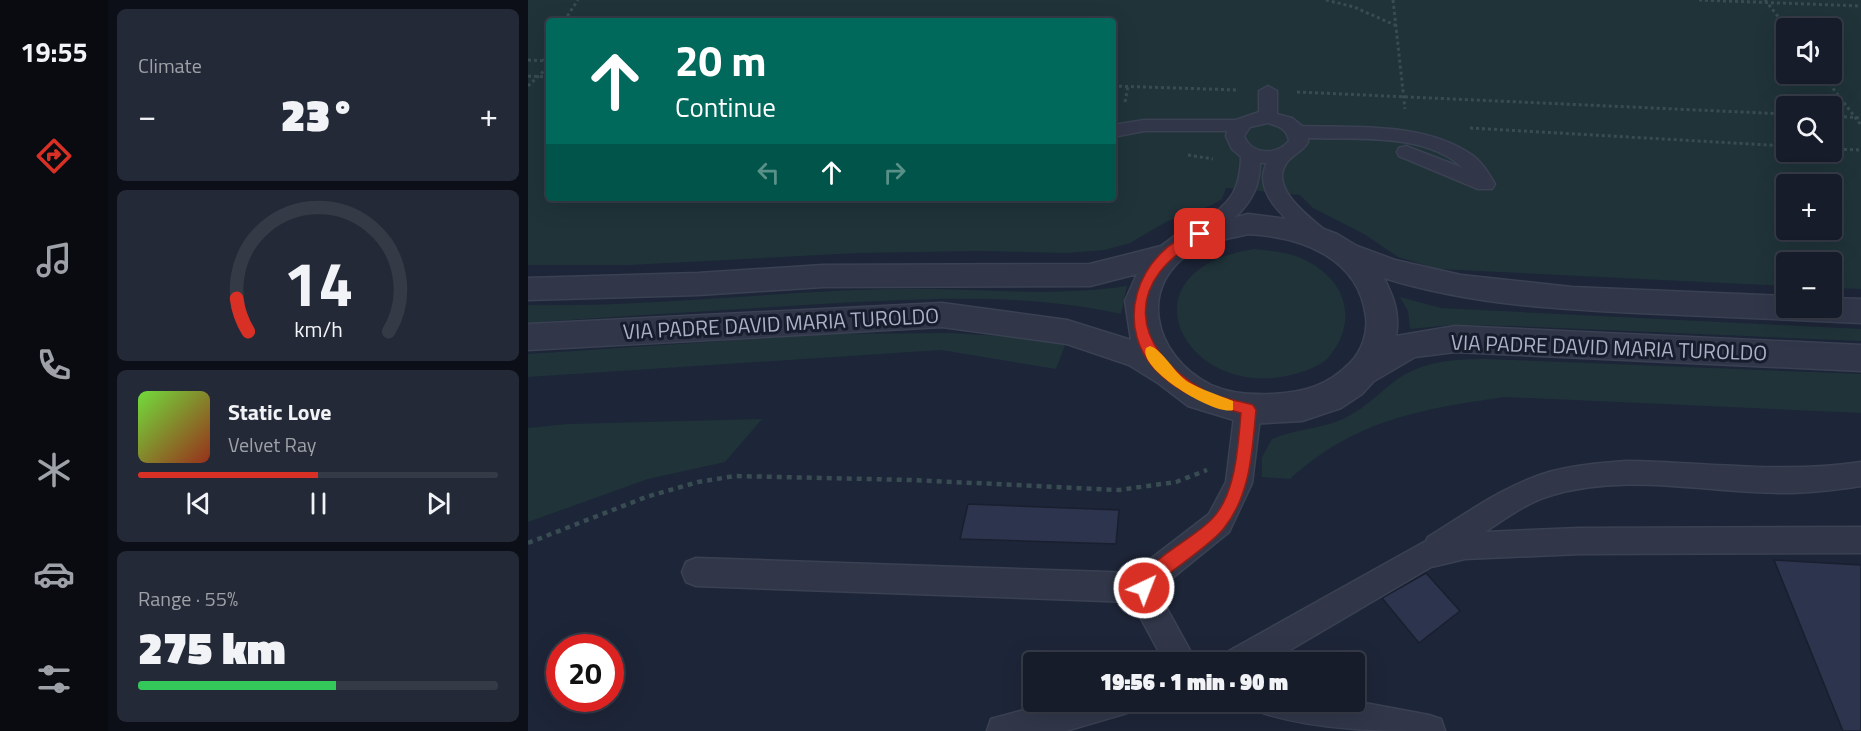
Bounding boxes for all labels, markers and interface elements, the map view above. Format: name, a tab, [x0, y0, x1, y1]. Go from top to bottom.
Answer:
map controls	[1776, 18, 1842, 318]
button: sound	[1776, 18, 1842, 84]
text: 20 m	[675, 28, 767, 92]
text: 19:55	[20, 31, 88, 72]
icon: ahead	[576, 42, 654, 120]
text: Climate	[138, 50, 202, 81]
text: 23°	[281, 80, 355, 148]
text: Continue	[675, 86, 776, 127]
text: −	[138, 90, 156, 140]
text: +	[480, 90, 498, 140]
button: search	[1776, 96, 1842, 162]
icon: directions	[33, 135, 75, 177]
icon: left	[752, 156, 785, 189]
icon: ahead	[815, 156, 848, 189]
icon: right	[878, 156, 911, 189]
button: +	[1776, 174, 1842, 240]
pin	[1174, 208, 1225, 259]
icon: arrive	[1183, 217, 1216, 250]
text: 14	[283, 235, 353, 330]
icon: music	[33, 239, 75, 281]
button: −	[1776, 252, 1842, 318]
street label: VIA PADRE DAVID MARIA TUROLDO	[622, 299, 940, 347]
text: km/h	[294, 314, 342, 346]
street label: VIA PADRE DAVID MARIA TUROLDO	[1450, 325, 1768, 369]
icon: phone	[33, 344, 75, 386]
text: Static Love	[228, 395, 331, 429]
text: Velvet Ray	[228, 429, 317, 460]
icon: climate	[33, 449, 75, 491]
icon: previous	[182, 487, 215, 520]
icon: pause	[302, 487, 335, 520]
icon: next	[422, 487, 455, 520]
icon: car	[33, 553, 75, 595]
position arrow	[1112, 556, 1176, 620]
text: Range · 55%	[138, 583, 238, 614]
text: 275 km	[138, 613, 286, 681]
speed limit sign: 20	[546, 634, 624, 712]
icon: filters	[33, 658, 75, 700]
text: 19:56 · 1 min · 90 m	[1100, 665, 1288, 699]

